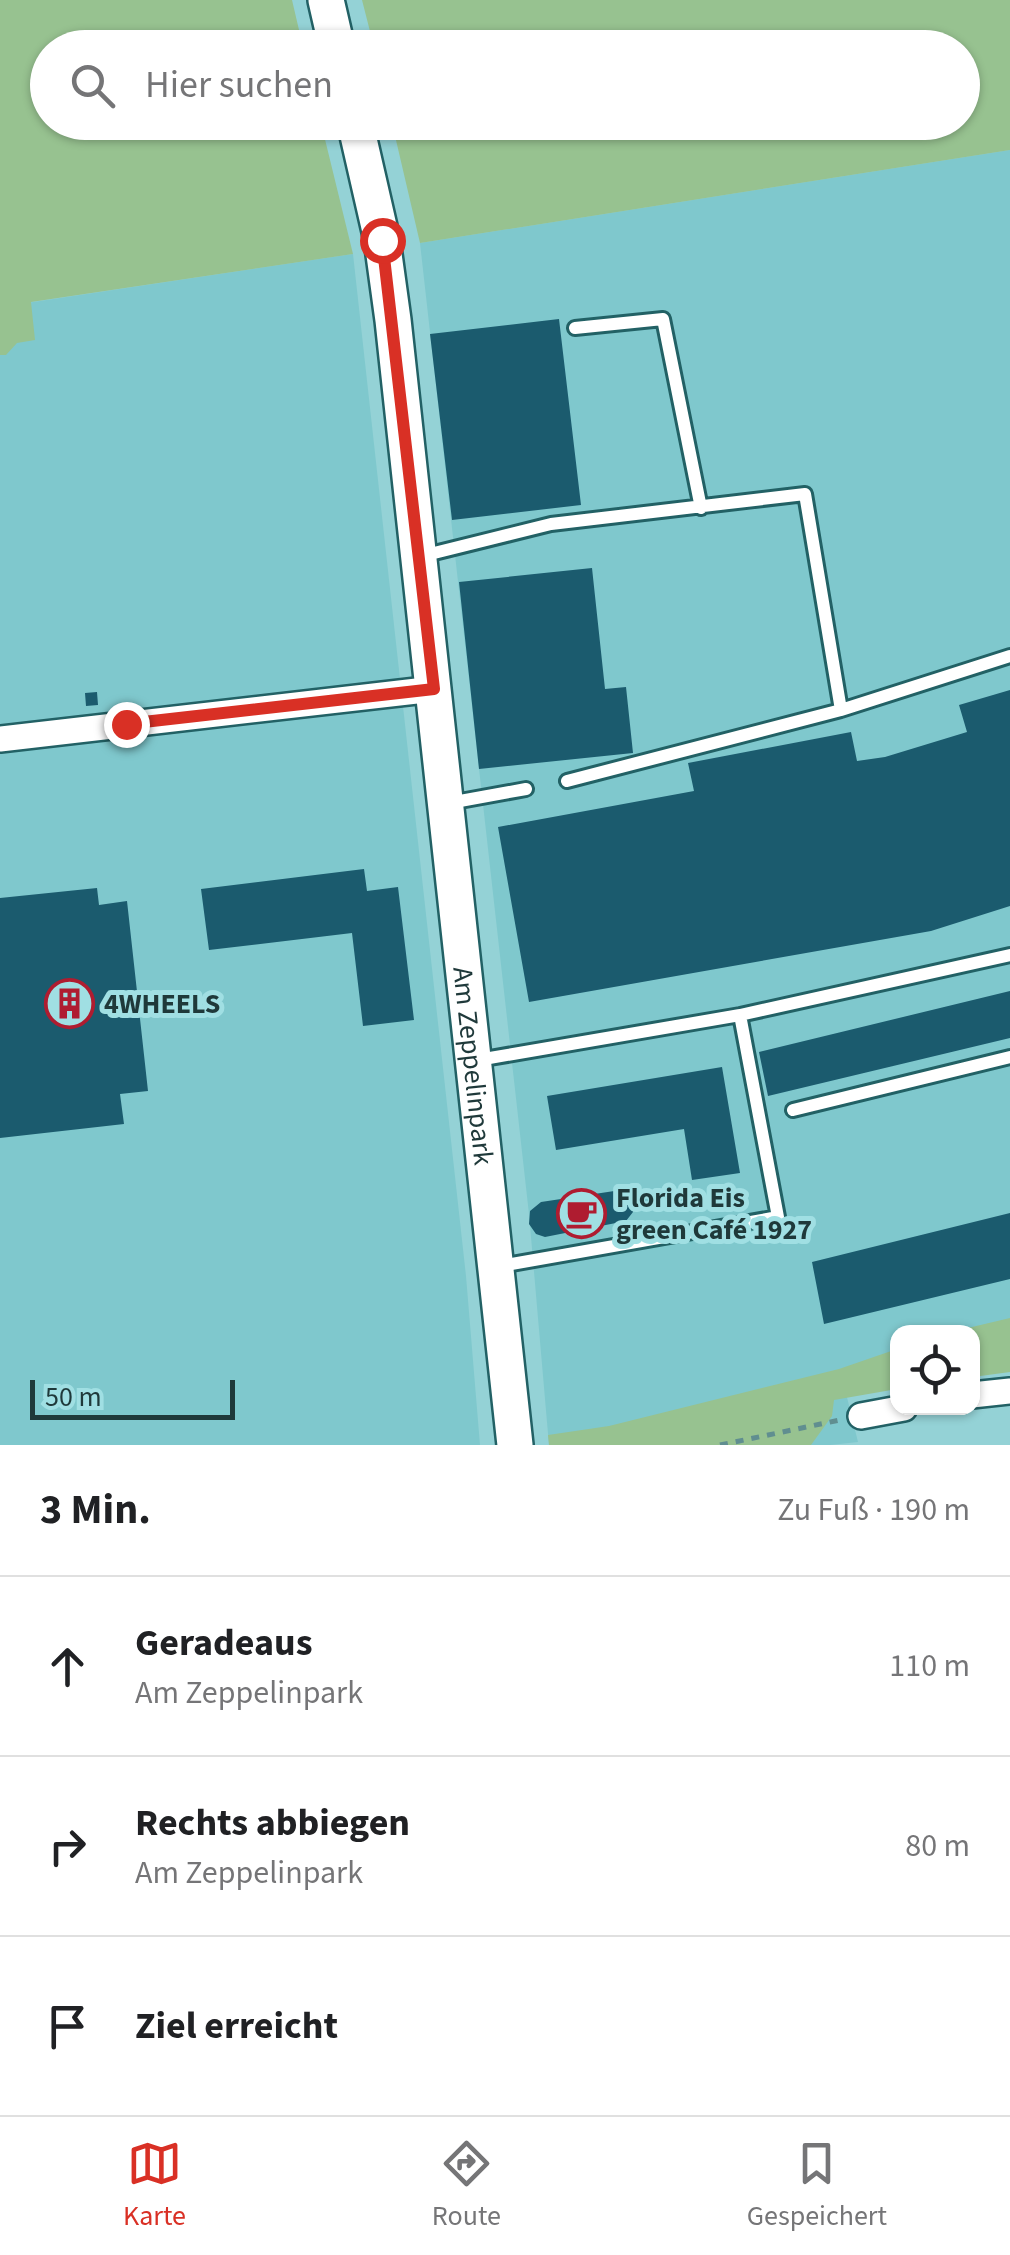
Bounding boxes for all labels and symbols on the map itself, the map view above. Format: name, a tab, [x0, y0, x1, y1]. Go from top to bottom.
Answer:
route start	[360, 218, 406, 264]
route end	[104, 702, 150, 748]
street label: Am Zeppelinpark	[442, 965, 504, 1167]
building icon: 4WHEELS	[43, 977, 95, 1029]
place label: 4WHEELS	[104, 984, 220, 1024]
place label: Florida Eis green Café 1927	[616, 1178, 812, 1250]
cafe icon: Florida Eis green Café 1927	[555, 1187, 607, 1239]
scale bar	[30, 1375, 235, 1420]

